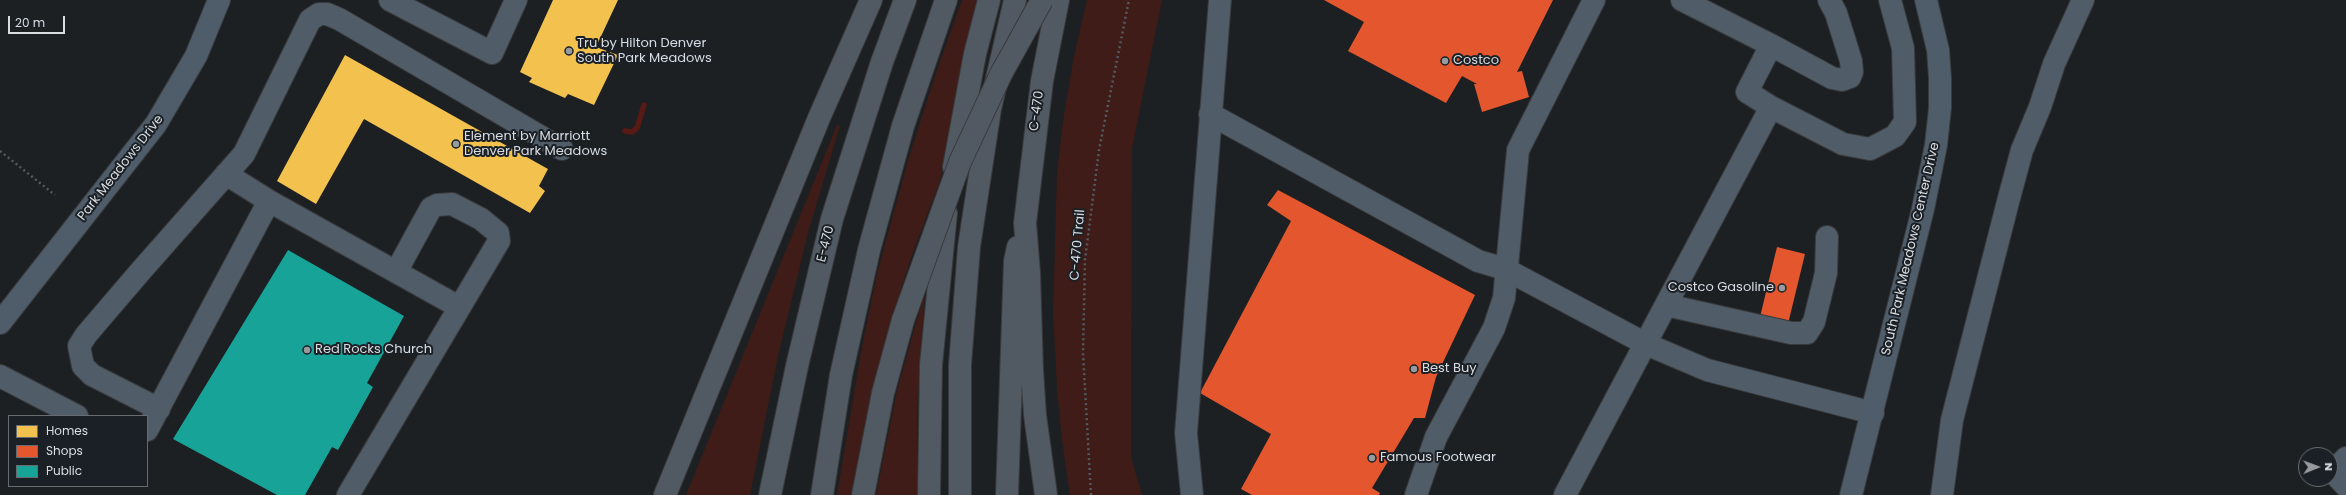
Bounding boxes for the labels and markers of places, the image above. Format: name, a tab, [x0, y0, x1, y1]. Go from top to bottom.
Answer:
place label: Tru by Hilton Denver South Park Meadows	[577, 36, 712, 67]
marker: Tru by Hilton Denver South Park Meadows	[564, 46, 574, 56]
place label: Costco	[1453, 53, 1499, 69]
marker: Costco	[1440, 56, 1450, 66]
place label: Element by Marriott Denver Park Meadows	[464, 129, 607, 160]
marker: Element by Marriott Denver Park Meadows	[451, 139, 461, 149]
place label: Costco Gasoline	[1668, 280, 1774, 296]
marker: Costco Gasoline	[1777, 283, 1787, 293]
place label: Red Rocks Church	[315, 342, 432, 358]
marker: Red Rocks Church	[302, 345, 312, 355]
place label: Best Buy	[1422, 361, 1477, 377]
marker: Best Buy	[1409, 364, 1419, 374]
place label: Famous Footwear	[1380, 450, 1496, 466]
marker: Famous Footwear	[1367, 453, 1377, 463]

